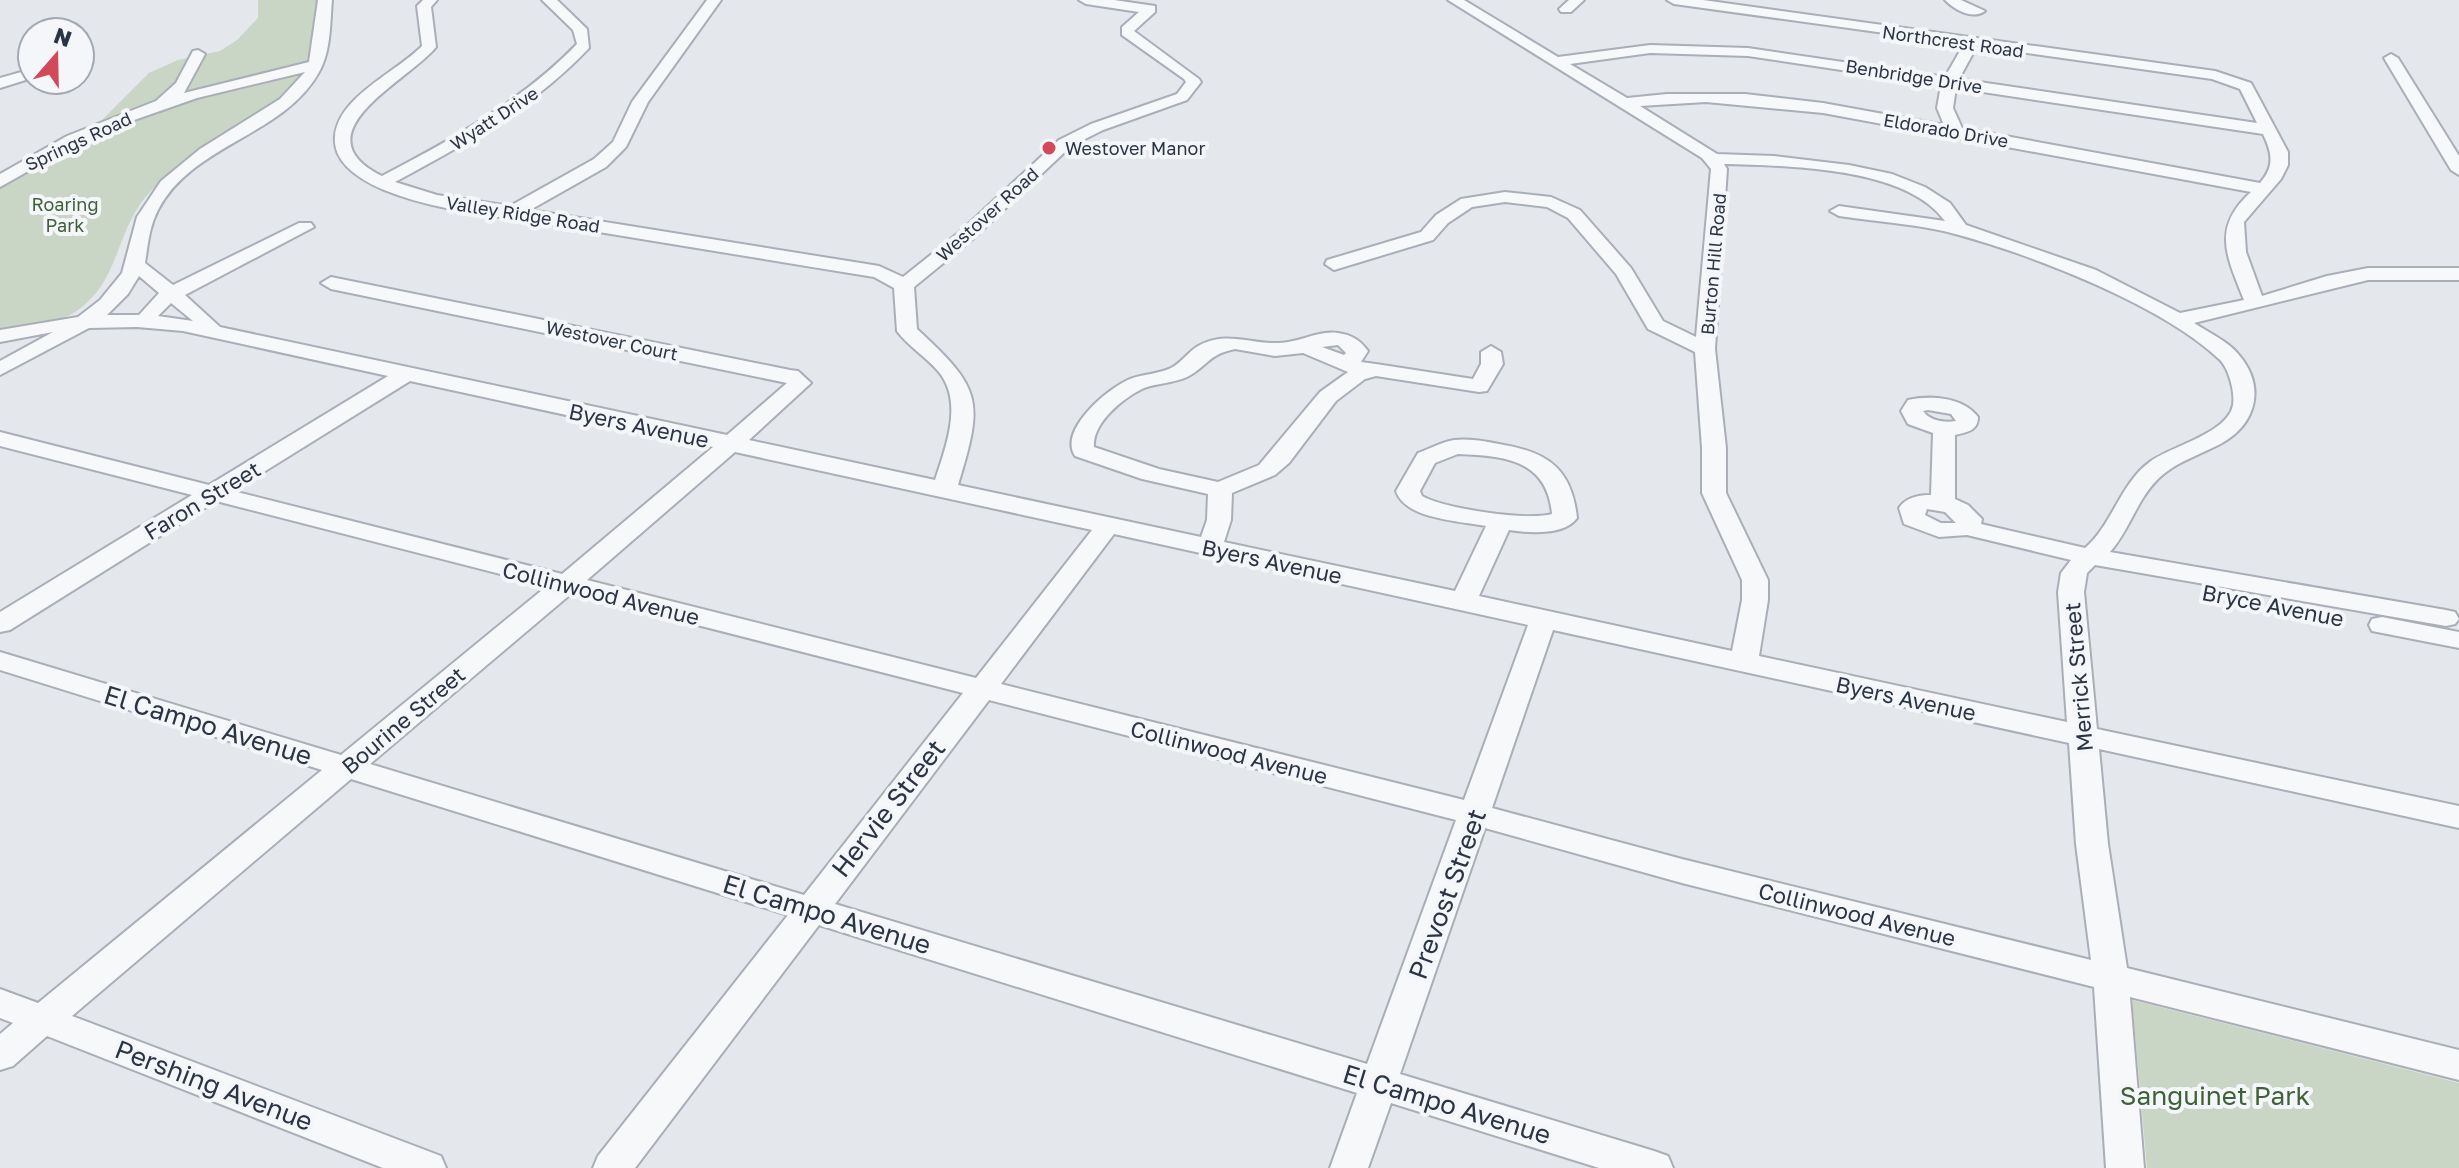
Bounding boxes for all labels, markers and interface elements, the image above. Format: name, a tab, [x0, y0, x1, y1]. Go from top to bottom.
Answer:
north arrow	[16, 16, 96, 96]
street label: Northcrest Road	[1881, 20, 2025, 62]
text: N	[51, 21, 75, 52]
street label: Benbridge Drive	[1844, 54, 1984, 98]
street label: Wyatt Drive	[446, 82, 542, 154]
street label: Springs Road	[21, 107, 135, 175]
street label: Eldorado Drive	[1882, 108, 2010, 152]
place label: Westover Manor	[1065, 137, 1205, 159]
marker: Westover Manor	[1040, 139, 1058, 157]
street label: Westover Road	[931, 162, 1043, 266]
street label: Valley Ridge Road	[445, 191, 601, 237]
street label: Burton Hill Road	[1696, 192, 1730, 336]
park label: Roaring Park	[31, 193, 99, 236]
street label: Westover Court	[544, 315, 680, 365]
street label: Byers Avenue	[566, 397, 712, 453]
street label: Faron Street	[139, 455, 265, 545]
street label: Byers Avenue	[1199, 533, 1345, 589]
street label: Collinwood Avenue	[500, 555, 702, 631]
street label: Bryce Avenue	[2200, 578, 2346, 632]
street label: Merrick Street	[2058, 601, 2098, 753]
street label: Bourine Street	[336, 661, 470, 779]
street label: Byers Avenue	[1833, 670, 1979, 726]
street label: El Campo Avenue	[100, 679, 316, 771]
street label: Collinwood Avenue	[1128, 714, 1330, 790]
street label: Hervie Street	[825, 733, 951, 883]
street label: Prevost Street	[1402, 805, 1492, 983]
street label: El Campo Avenue	[719, 868, 935, 960]
street label: Collinwood Avenue	[1756, 876, 1958, 952]
street label: Pershing Avenue	[111, 1033, 317, 1137]
street label: El Campo Avenue	[1339, 1058, 1555, 1150]
park label: Sanguinet Park	[2120, 1080, 2310, 1111]

